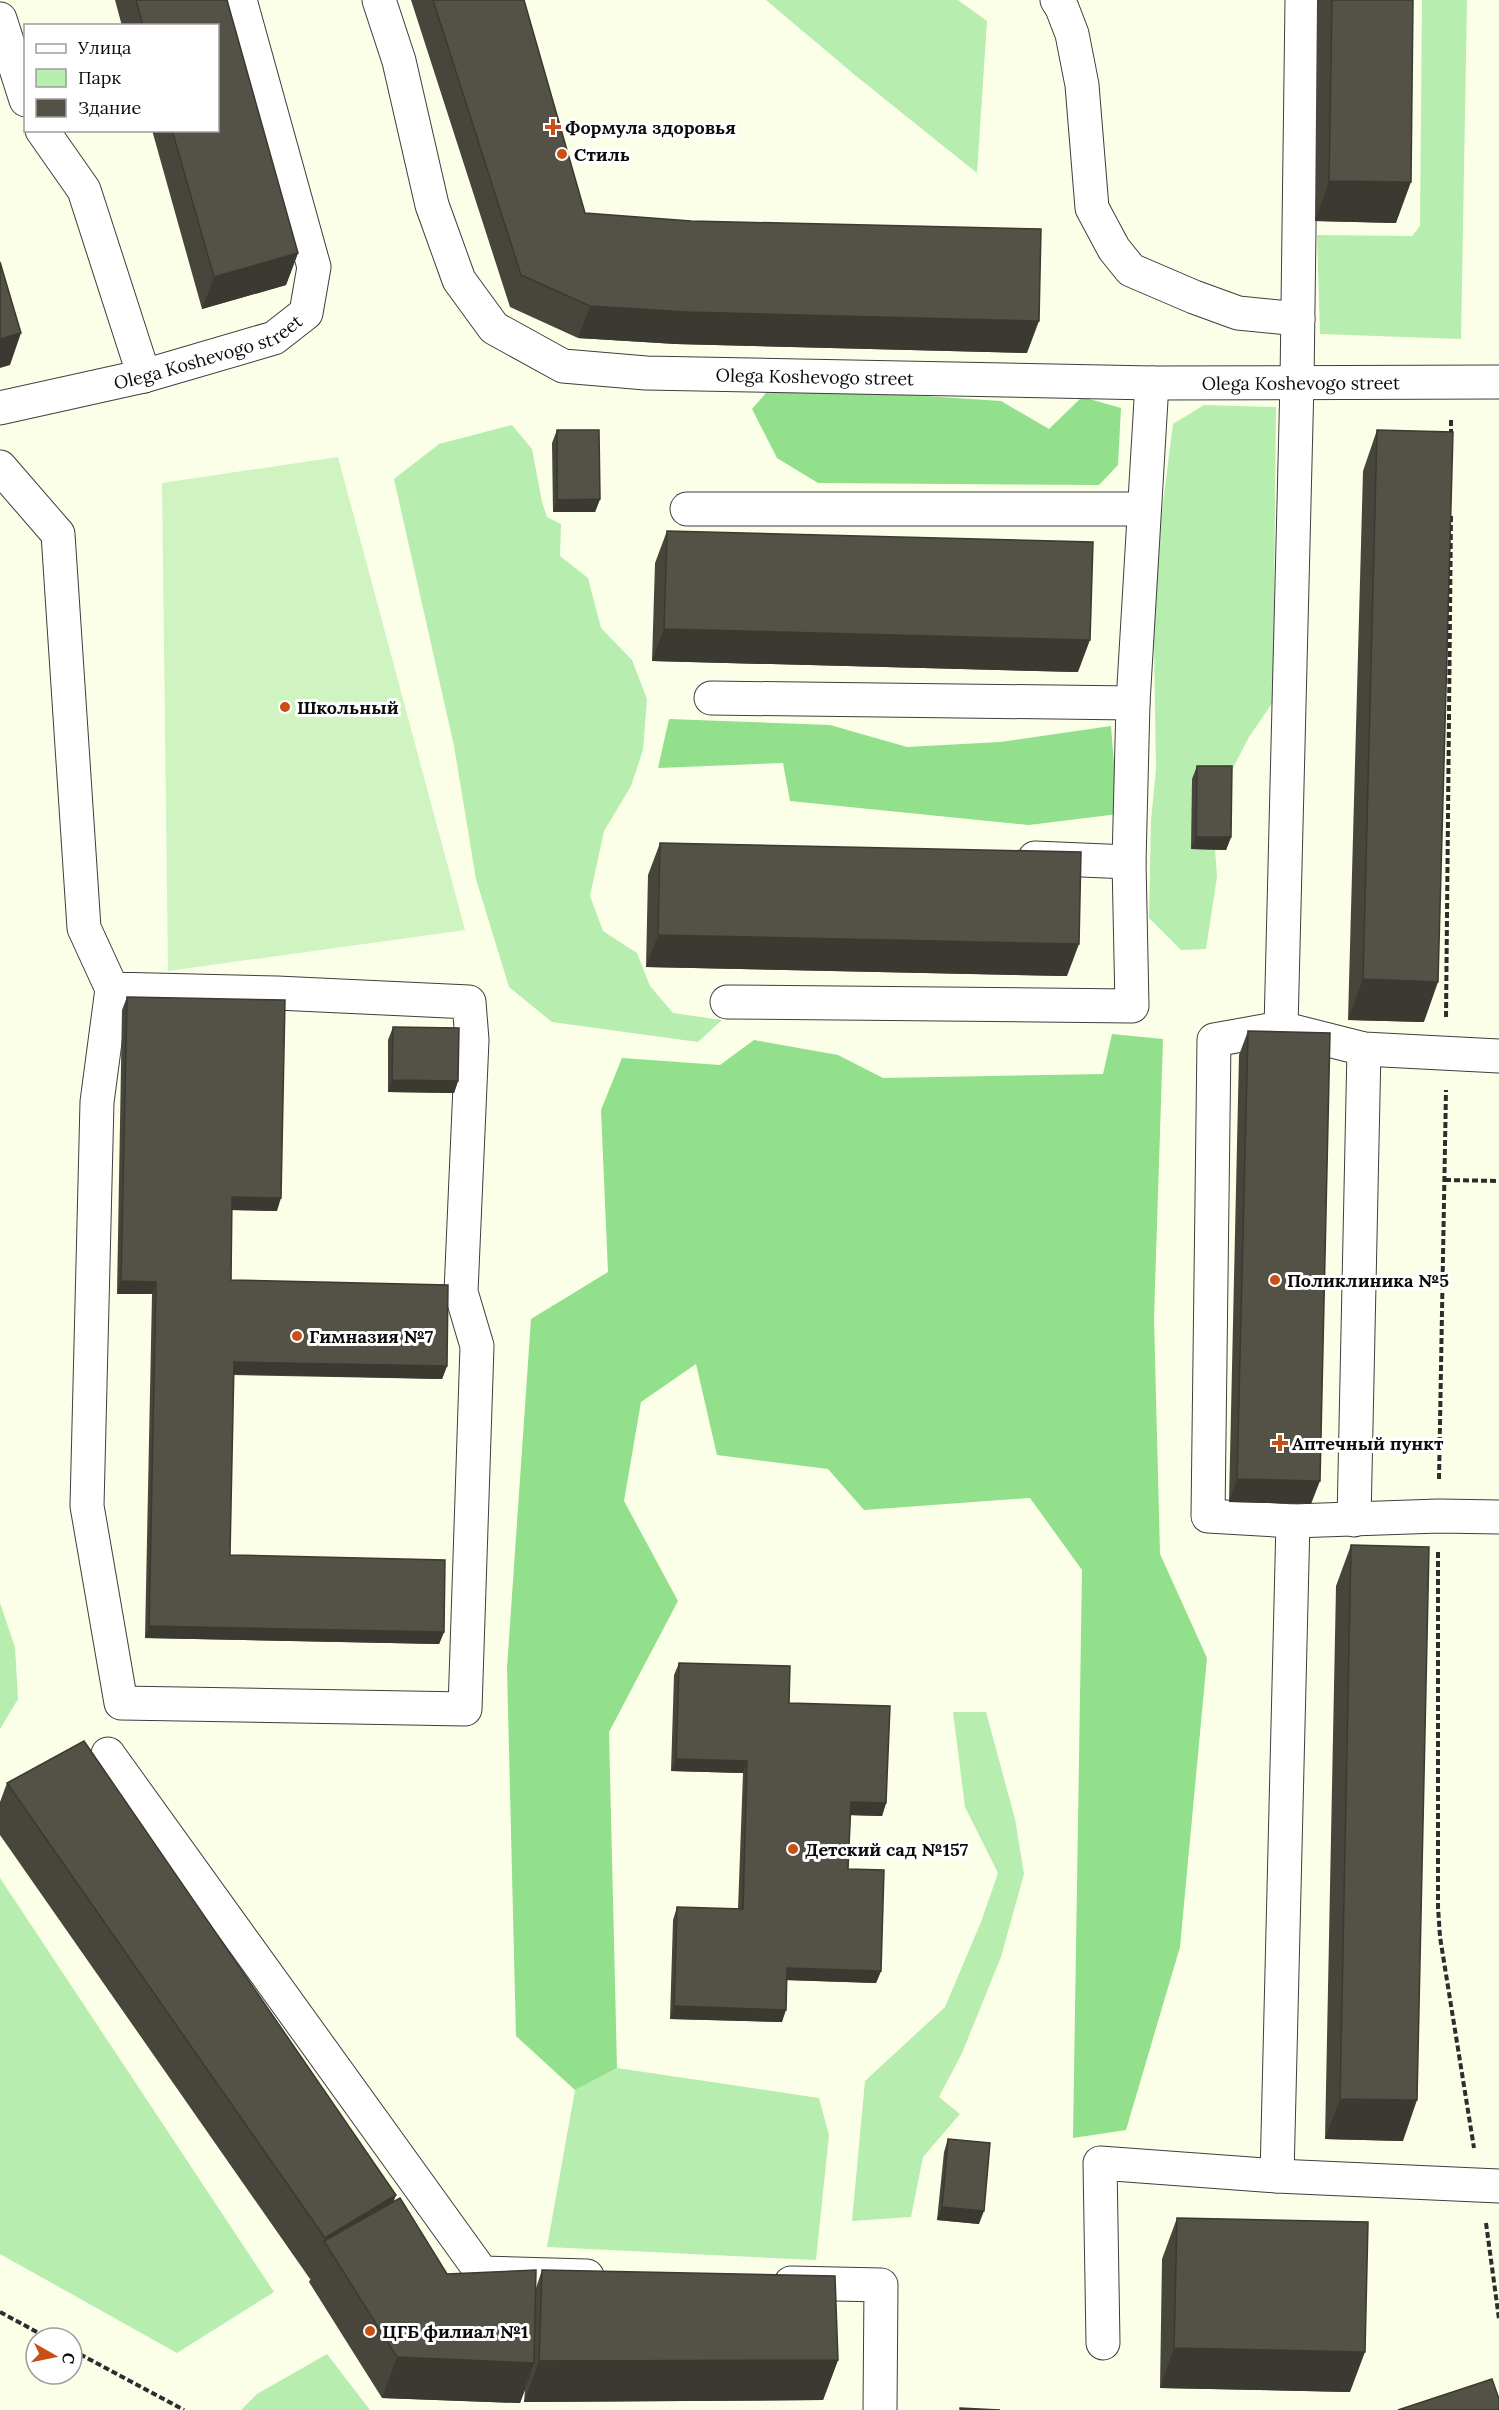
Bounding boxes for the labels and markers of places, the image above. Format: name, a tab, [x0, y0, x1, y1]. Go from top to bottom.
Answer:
place label: Формула здоровья	[565, 116, 736, 139]
marker: Формула здоровья	[546, 120, 560, 134]
place label: Стиль	[574, 143, 630, 166]
marker: Стиль	[555, 147, 569, 161]
place label: Школьный	[297, 696, 399, 719]
marker: Школьный	[278, 700, 292, 714]
place label: Поликлиника №5	[1287, 1269, 1449, 1292]
marker: Поликлиника №5	[1268, 1273, 1282, 1287]
place label: Гимназия №7	[309, 1325, 434, 1348]
marker: Гимназия №7	[290, 1329, 304, 1343]
place label: Аптечный пункт	[1292, 1432, 1444, 1455]
marker: Аптечный пункт	[1273, 1436, 1287, 1450]
place label: Детский сад №157	[805, 1838, 969, 1861]
marker: Детский сад №157	[786, 1842, 800, 1856]
place label: ЦГБ филиал №1	[382, 2320, 528, 2343]
marker: ЦГБ филиал №1	[363, 2324, 377, 2338]

